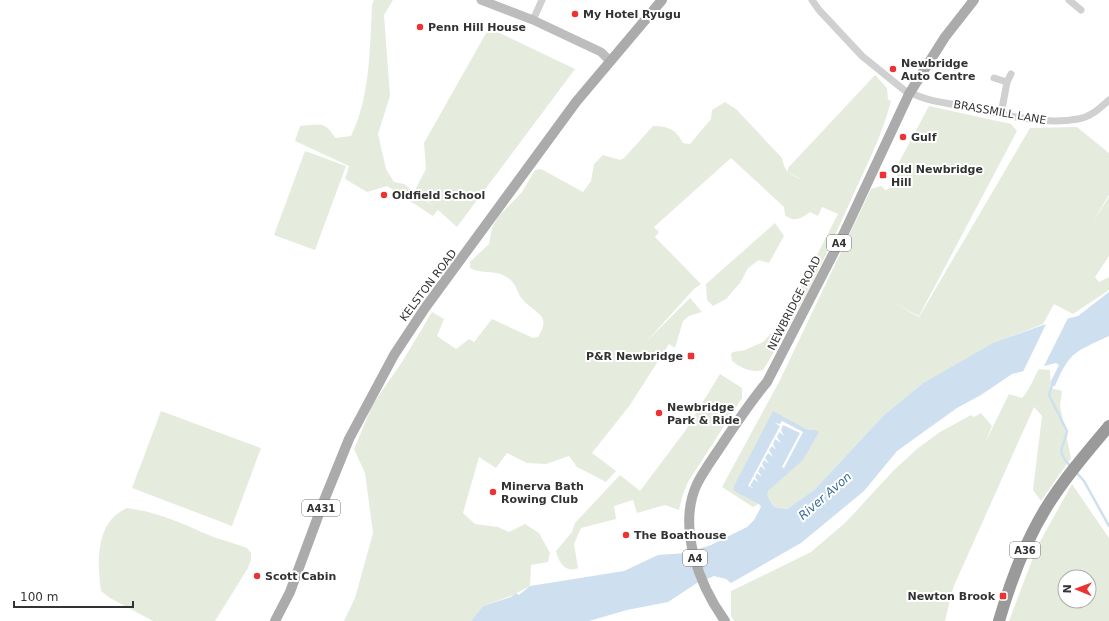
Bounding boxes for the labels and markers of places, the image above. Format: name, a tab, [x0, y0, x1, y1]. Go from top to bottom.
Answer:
place label: My Hotel Ryugu	[583, 8, 681, 21]
marker: My Hotel Ryugu	[570, 9, 580, 19]
place label: Penn Hill House	[428, 21, 526, 34]
marker: Penn Hill House	[415, 22, 425, 32]
place label: Newbridge Auto Centre	[901, 57, 976, 83]
marker: Newbridge Auto Centre	[888, 64, 898, 74]
place label: Gulf	[911, 131, 937, 144]
marker: Gulf	[898, 132, 908, 142]
place label: Old Newbridge Hill	[891, 163, 983, 189]
marker: Old Newbridge Hill	[878, 170, 888, 180]
place label: Oldfield School	[392, 189, 485, 202]
marker: Oldfield School	[379, 190, 389, 200]
place label: P&R Newbridge	[586, 350, 683, 363]
marker: P&R Newbridge	[686, 351, 696, 361]
place label: Newbridge Park & Ride	[667, 401, 740, 427]
marker: Newbridge Park & Ride	[654, 408, 664, 418]
place label: Minerva Bath Rowing Club	[501, 480, 584, 506]
marker: Minerva Bath Rowing Club	[488, 487, 498, 497]
place label: The Boathouse	[634, 529, 726, 542]
marker: The Boathouse	[621, 530, 631, 540]
place label: Scott Cabin	[265, 570, 336, 583]
marker: Scott Cabin	[252, 571, 262, 581]
place label: Newton Brook	[907, 590, 996, 603]
marker: Newton Brook	[998, 591, 1008, 601]

